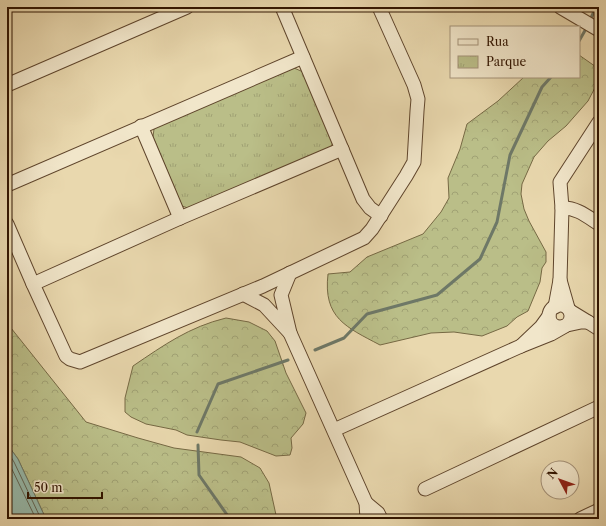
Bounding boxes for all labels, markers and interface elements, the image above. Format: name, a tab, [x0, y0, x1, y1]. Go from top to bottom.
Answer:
legend	[450, 26, 580, 78]
text: Rua	[486, 34, 509, 49]
text: Parque	[486, 54, 527, 69]
north arrow	[540, 460, 580, 500]
text: N	[544, 465, 561, 482]
scale bar	[28, 474, 102, 500]
text: 50 m	[34, 480, 63, 495]

